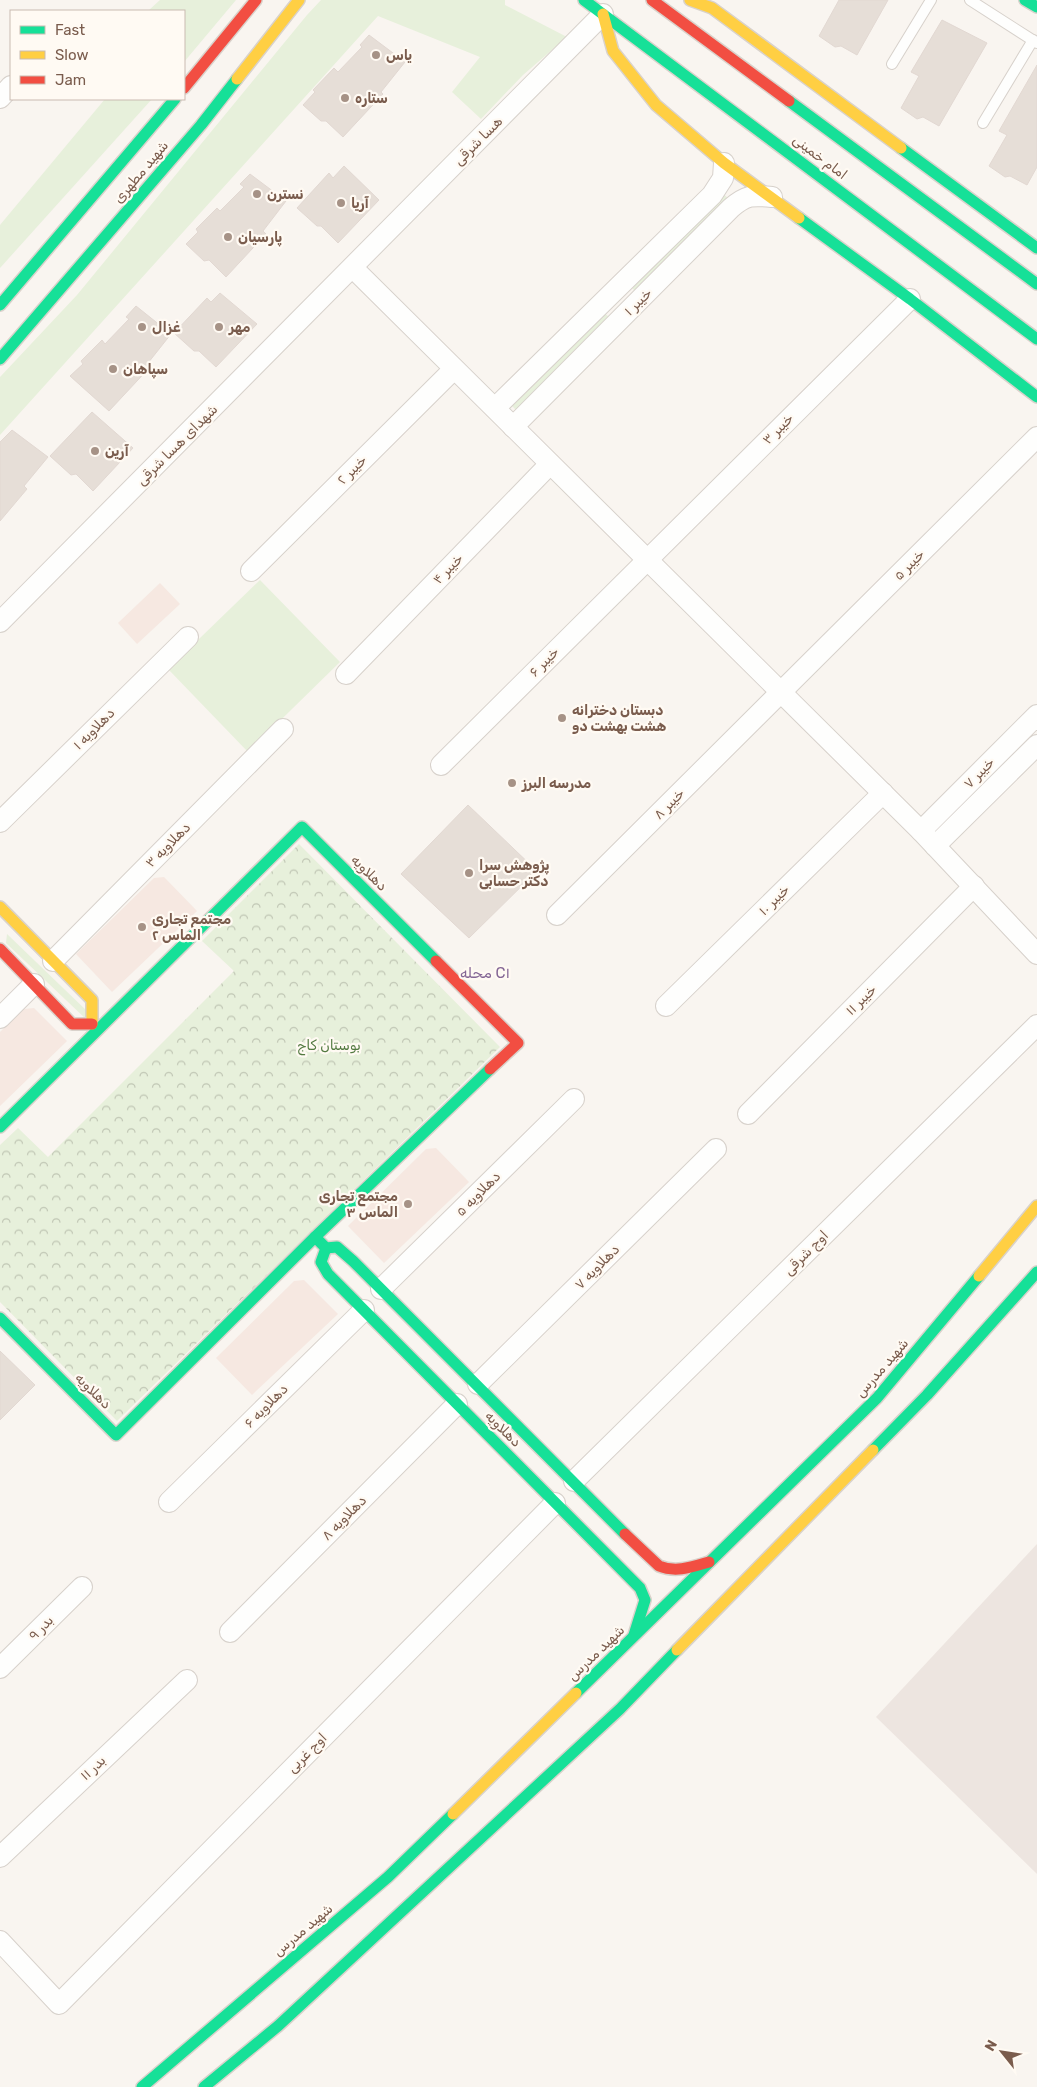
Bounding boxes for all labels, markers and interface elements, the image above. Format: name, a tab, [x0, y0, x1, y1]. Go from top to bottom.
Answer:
legend	[10, 10, 185, 100]
text: Fast	[55, 21, 85, 39]
text: Slow	[55, 46, 88, 64]
place label: یاس	[386, 47, 412, 64]
marker: یاس	[370, 49, 382, 61]
text: Jam	[55, 71, 86, 89]
place label: ستاره	[355, 90, 388, 107]
marker: ستاره	[339, 92, 351, 104]
street label: هسا شرقی	[450, 113, 506, 169]
street label: امام خمینی	[789, 131, 851, 184]
street label: شهید مطهری	[110, 137, 172, 207]
place label: نسترن	[267, 186, 304, 203]
marker: نسترن	[251, 188, 263, 200]
place label: آریا	[351, 195, 370, 212]
marker: آریا	[335, 197, 347, 209]
place label: پارسیان	[238, 229, 282, 247]
marker: پارسیان	[222, 231, 234, 243]
street label: خیبر ۱	[621, 284, 656, 319]
place label: غزال	[152, 319, 181, 336]
place label: مهر	[228, 319, 250, 336]
marker: غزال	[136, 321, 148, 333]
marker: مهر	[213, 321, 225, 333]
place label: سپاهان	[123, 361, 168, 379]
marker: سپاهان	[107, 363, 119, 375]
street label: شهدای هسا شرقی	[133, 401, 221, 489]
street label: خیبر ۳	[759, 410, 797, 448]
place label: آرین	[105, 443, 129, 460]
marker: آرین	[89, 445, 101, 457]
street label: خیبر ۲	[334, 452, 370, 488]
street label: خیبر ۵	[890, 546, 928, 584]
street label: خیبر ۴	[429, 550, 467, 588]
street label: خیبر ۶	[525, 643, 563, 681]
place label: دبستان دخترانه هشت بهشت دو	[572, 702, 666, 735]
street label: دهلاویه ۱	[70, 704, 119, 753]
marker: دبستان دخترانه هشت بهشت دو	[556, 712, 568, 724]
street label: خیبر ۷	[960, 754, 998, 792]
place label: مدرسه البرز	[521, 775, 591, 792]
marker: مدرسه البرز	[506, 777, 518, 789]
street label: خیبر ۸	[650, 785, 688, 823]
street label: دهلاویه ۳	[142, 819, 194, 871]
street label: دهلاویه	[347, 851, 391, 895]
place label: پژوهش سرا دکتر حسابی	[479, 857, 550, 890]
marker: پژوهش سرا دکتر حسابی	[463, 867, 475, 879]
street label: خیبر ۱۰	[755, 881, 793, 919]
place label: مجتمع تجاری الماس ۲	[152, 911, 231, 944]
marker: مجتمع تجاری الماس ۲	[136, 921, 148, 933]
district label: محله C۱	[460, 964, 510, 982]
street label: خیبر ۱۱	[842, 981, 880, 1019]
park label: بوستان کاج	[297, 1037, 361, 1056]
street label: دهلاویه ۵	[452, 1168, 504, 1220]
place label: مجتمع تجاری الماس ۳	[319, 1188, 398, 1221]
marker: مجتمع تجاری الماس ۳	[402, 1198, 414, 1210]
street label: اوج شرقی	[780, 1227, 833, 1280]
street label: دهلاویه ۷	[571, 1241, 623, 1293]
street label: شهید مدرس	[852, 1335, 912, 1401]
street label: دهلاویه	[71, 1369, 115, 1413]
street label: دهلاویه ۶	[240, 1380, 292, 1432]
street label: دهلاویه	[481, 1407, 525, 1451]
street label: دهلاویه ۸	[318, 1492, 370, 1544]
street label: بدر ۹	[25, 1612, 57, 1644]
street label: شهید مدرس	[564, 1622, 628, 1684]
street label: اوج غربی	[283, 1729, 332, 1778]
street label: بدر ۱۱	[77, 1752, 109, 1784]
street label: شهید مدرس	[270, 1900, 336, 1960]
north arrow	[977, 2027, 1027, 2077]
text: N	[981, 2037, 1001, 2054]

